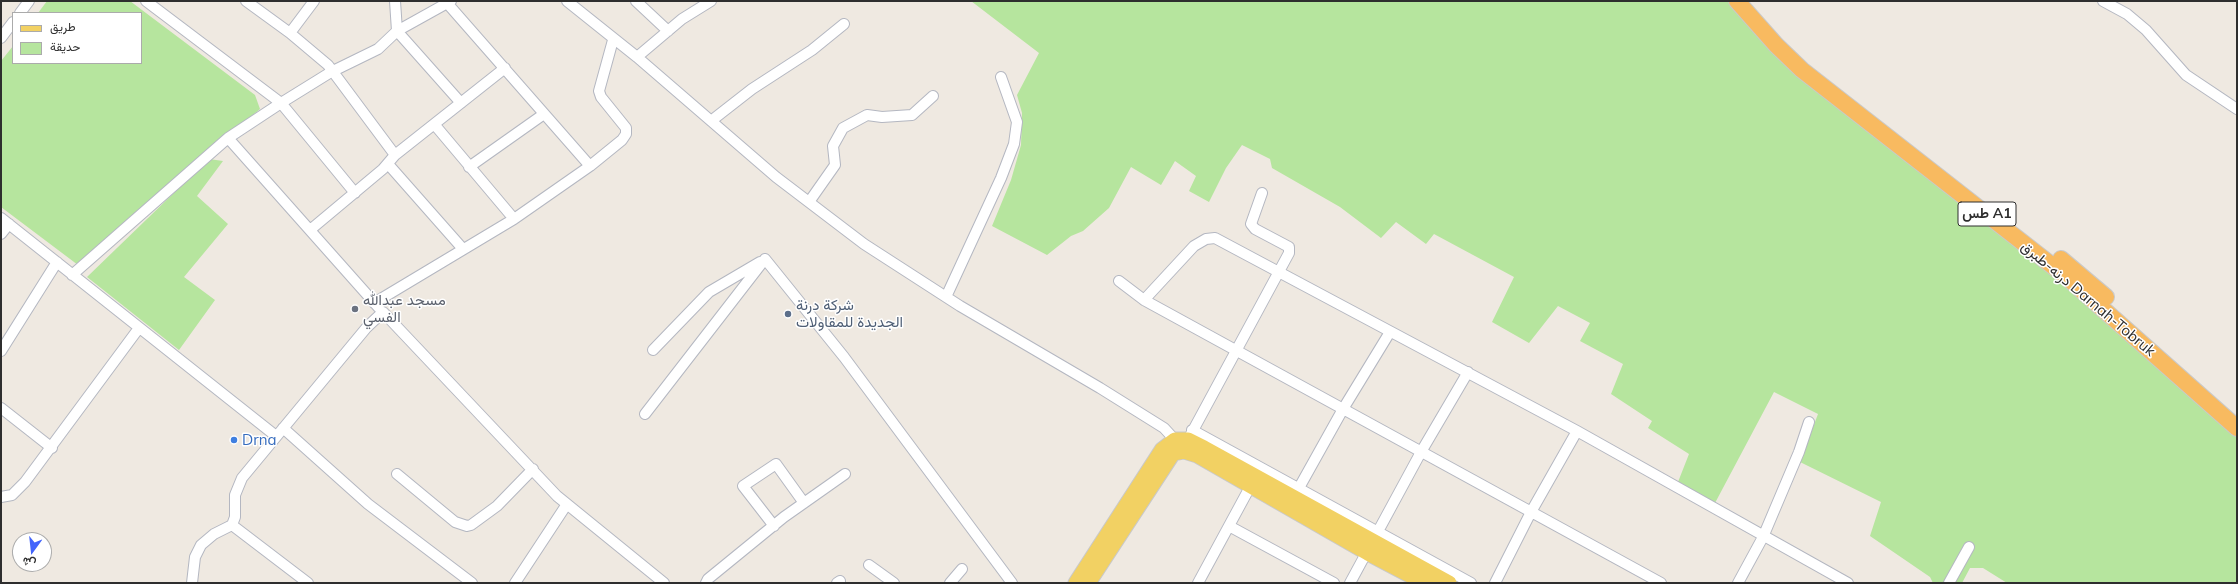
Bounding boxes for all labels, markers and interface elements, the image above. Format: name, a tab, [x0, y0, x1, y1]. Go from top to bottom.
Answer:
legend	[12, 12, 142, 64]
text: طريق	[50, 19, 75, 34]
text: حديقة	[50, 39, 80, 54]
road number: طس A1	[1958, 202, 2016, 226]
street label: درنه-طبرق Darnah-Tobruk	[2017, 238, 2159, 360]
place label: مسجد عبدالله الفسي	[363, 291, 446, 326]
place label: شركة درنة الجديدة للمقاولات	[796, 296, 903, 331]
marker: مسجد عبدالله الفسي	[350, 304, 360, 314]
marker: شركة درنة الجديدة للمقاولات	[783, 309, 793, 319]
place label: Drna	[242, 431, 276, 449]
marker: Drna	[229, 435, 239, 445]
north arrow	[12, 532, 52, 572]
text: ش	[21, 554, 37, 571]

